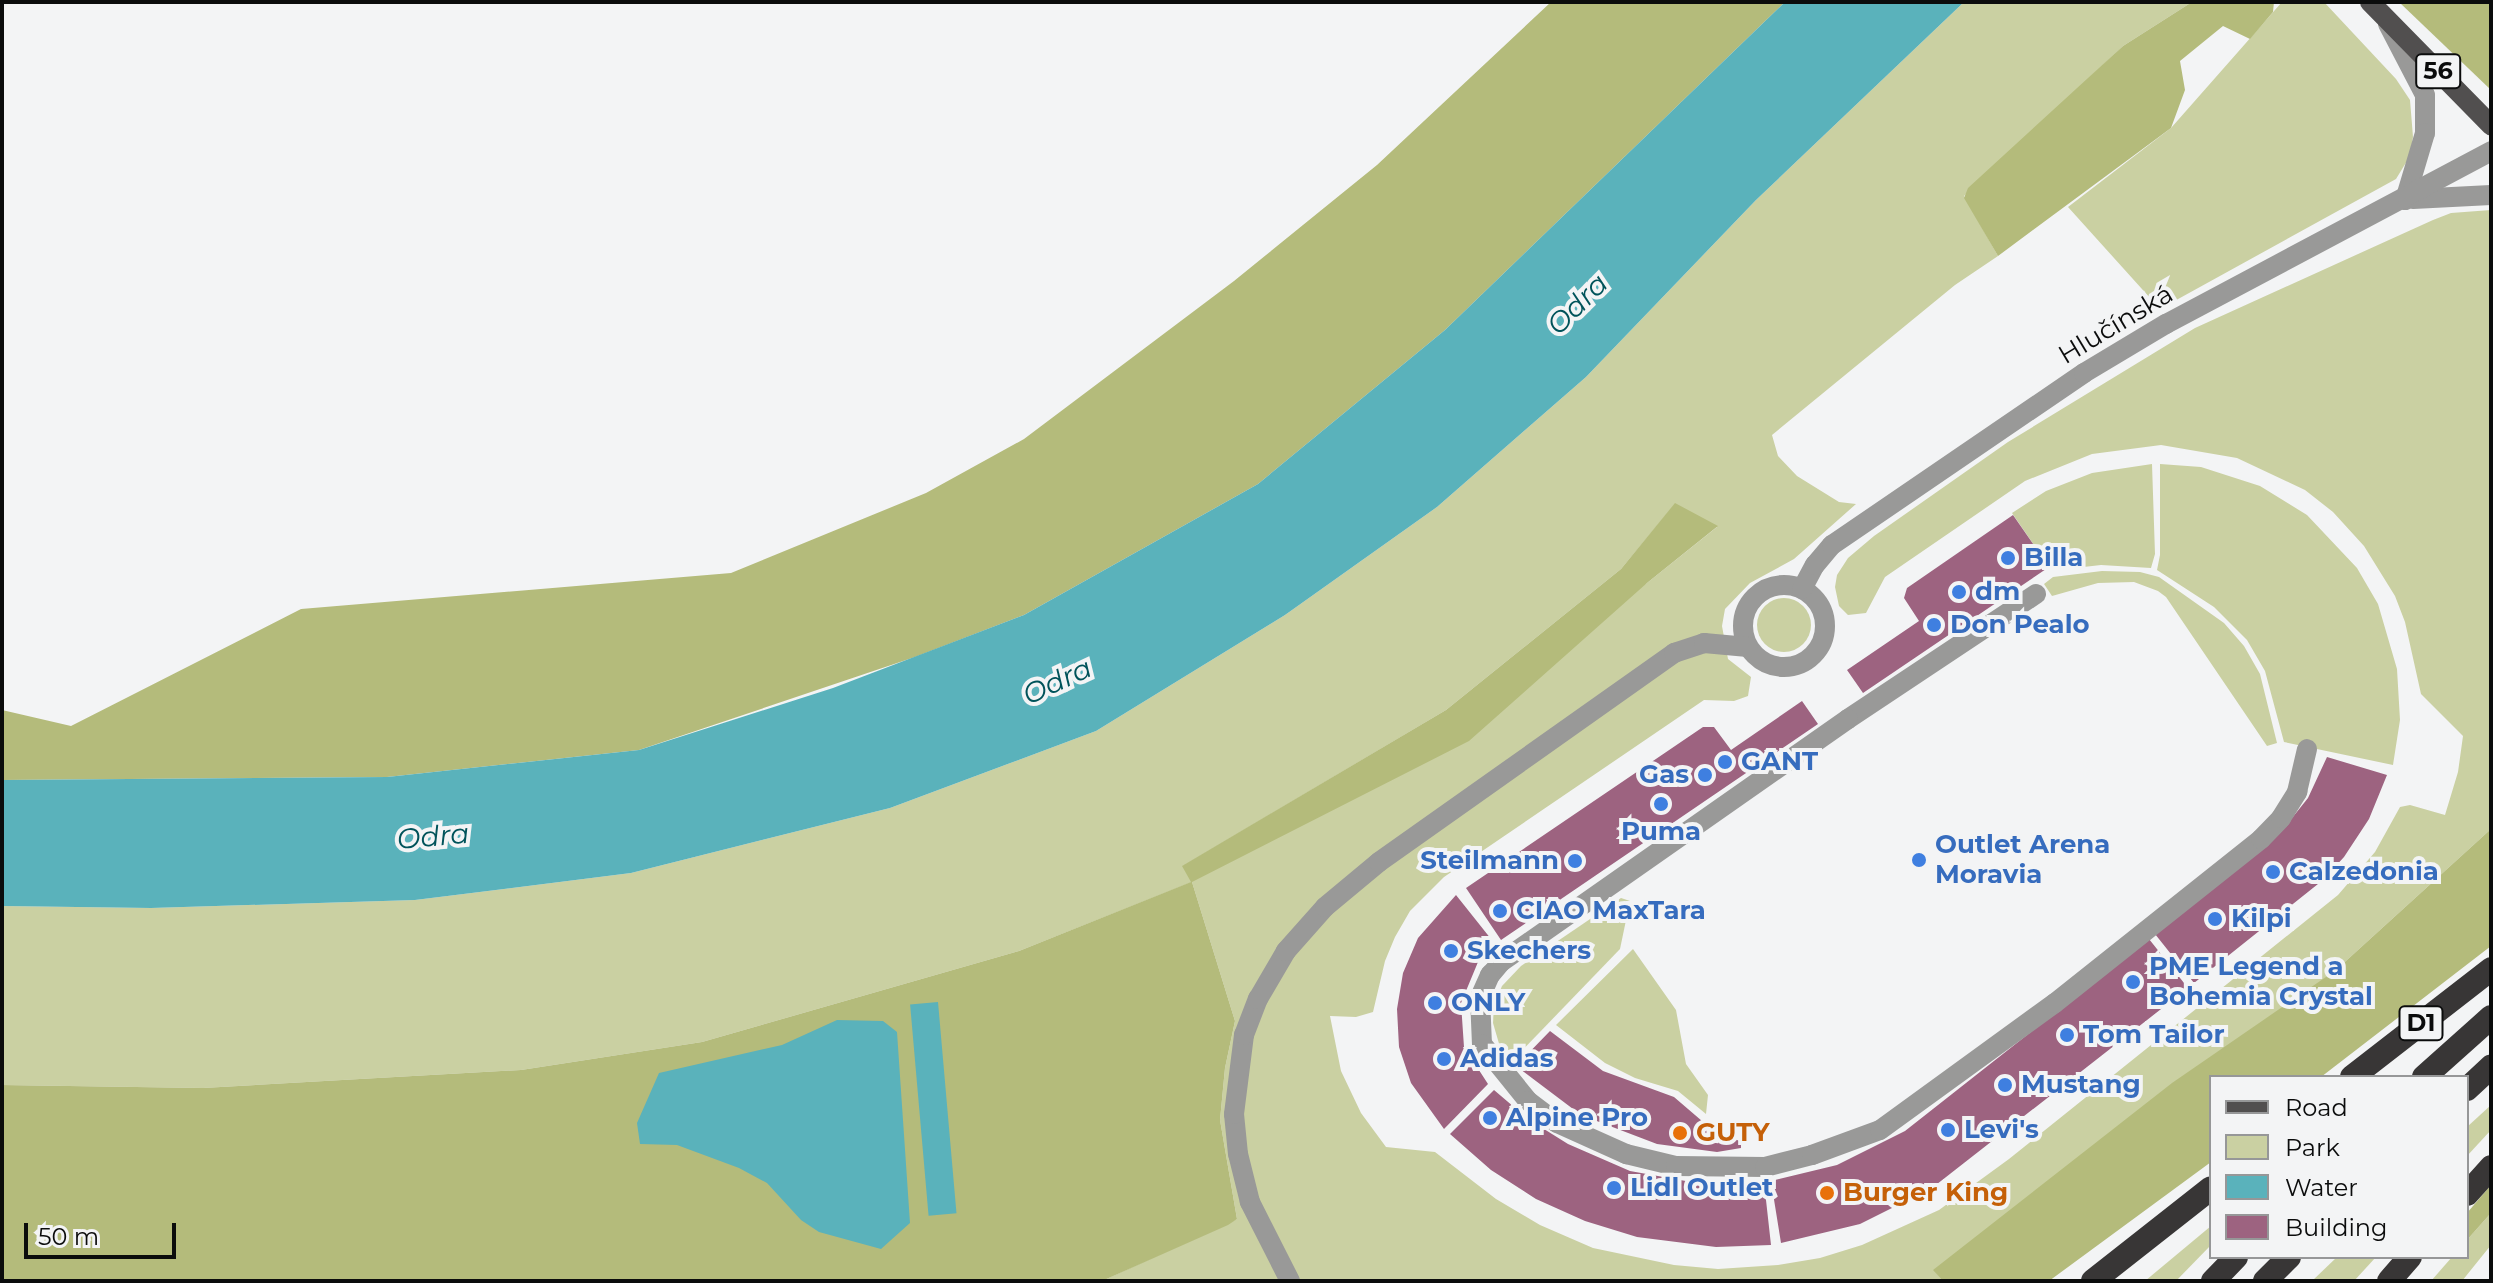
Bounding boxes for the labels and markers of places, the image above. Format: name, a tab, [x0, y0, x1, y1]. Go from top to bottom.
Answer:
place label: Billa	[2024, 542, 2083, 574]
marker: Billa	[1999, 549, 2017, 567]
place label: dm	[1975, 576, 2020, 608]
marker: dm	[1950, 583, 1968, 601]
place label: Don Pealo	[1950, 609, 2089, 641]
marker: Don Pealo	[1925, 616, 1943, 634]
place label: GANT	[1741, 746, 1818, 778]
marker: GANT	[1716, 753, 1734, 771]
place label: Gas	[1639, 759, 1689, 791]
marker: Gas	[1696, 766, 1714, 784]
marker: Puma	[1652, 795, 1670, 813]
place label: Puma	[1621, 816, 1701, 848]
place label: Outlet Arena Moravia	[1935, 829, 2110, 890]
place label: Steilmann	[1420, 845, 1559, 877]
marker: Outlet Arena Moravia	[1910, 851, 1928, 869]
marker: Steilmann	[1566, 852, 1584, 870]
place label: Calzedonia	[2289, 856, 2439, 888]
marker: Calzedonia	[2264, 863, 2282, 881]
place label: CIAO MaxTara	[1516, 895, 1706, 927]
marker: CIAO MaxTara	[1491, 902, 1509, 920]
place label: Kilpi	[2231, 903, 2292, 935]
marker: Kilpi	[2206, 910, 2224, 928]
place label: Skechers	[1467, 935, 1591, 967]
marker: Skechers	[1442, 942, 1460, 960]
place label: PME Legend a Bohemia Crystal	[2149, 951, 2373, 1012]
marker: PME Legend a Bohemia Crystal	[2124, 973, 2142, 991]
place label: ONLY	[1451, 987, 1525, 1019]
marker: ONLY	[1426, 994, 1444, 1012]
place label: Tom Tailor	[2083, 1019, 2225, 1051]
marker: Tom Tailor	[2058, 1026, 2076, 1044]
place label: Adidas	[1460, 1043, 1553, 1075]
marker: Adidas	[1435, 1050, 1453, 1068]
place label: Mustang	[2021, 1069, 2141, 1101]
marker: Mustang	[1996, 1076, 2014, 1094]
place label: Alpine Pro	[1506, 1102, 1648, 1134]
marker: Alpine Pro	[1481, 1109, 1499, 1127]
place label: Levi's	[1964, 1114, 2039, 1146]
place label: GUTY	[1696, 1117, 1769, 1149]
marker: Levi's	[1939, 1121, 1957, 1139]
marker: GUTY	[1671, 1124, 1689, 1142]
place label: Lidl Outlet	[1630, 1172, 1773, 1204]
place label: Burger King	[1843, 1177, 2008, 1209]
marker: Lidl Outlet	[1605, 1179, 1623, 1197]
marker: Burger King	[1818, 1184, 1836, 1202]

